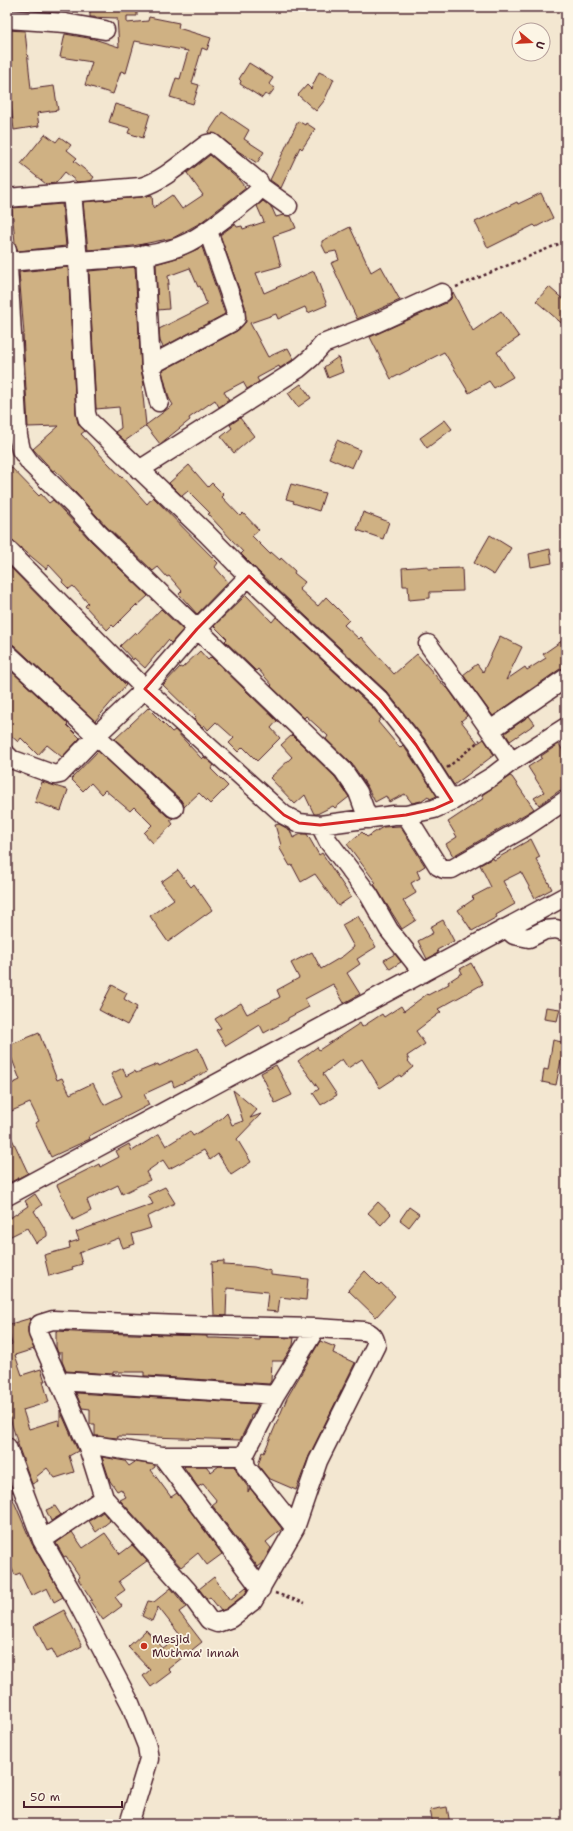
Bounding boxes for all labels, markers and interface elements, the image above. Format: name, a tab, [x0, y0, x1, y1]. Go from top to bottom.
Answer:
north arrow	[511, 22, 551, 62]
text: U	[532, 39, 548, 51]
place label: Mesjid Muthma' innah	[152, 1631, 239, 1661]
marker: Mesjid Muthma' innah	[139, 1641, 149, 1651]
scale bar	[24, 1783, 122, 1809]
text: 50 m	[30, 1789, 60, 1805]

